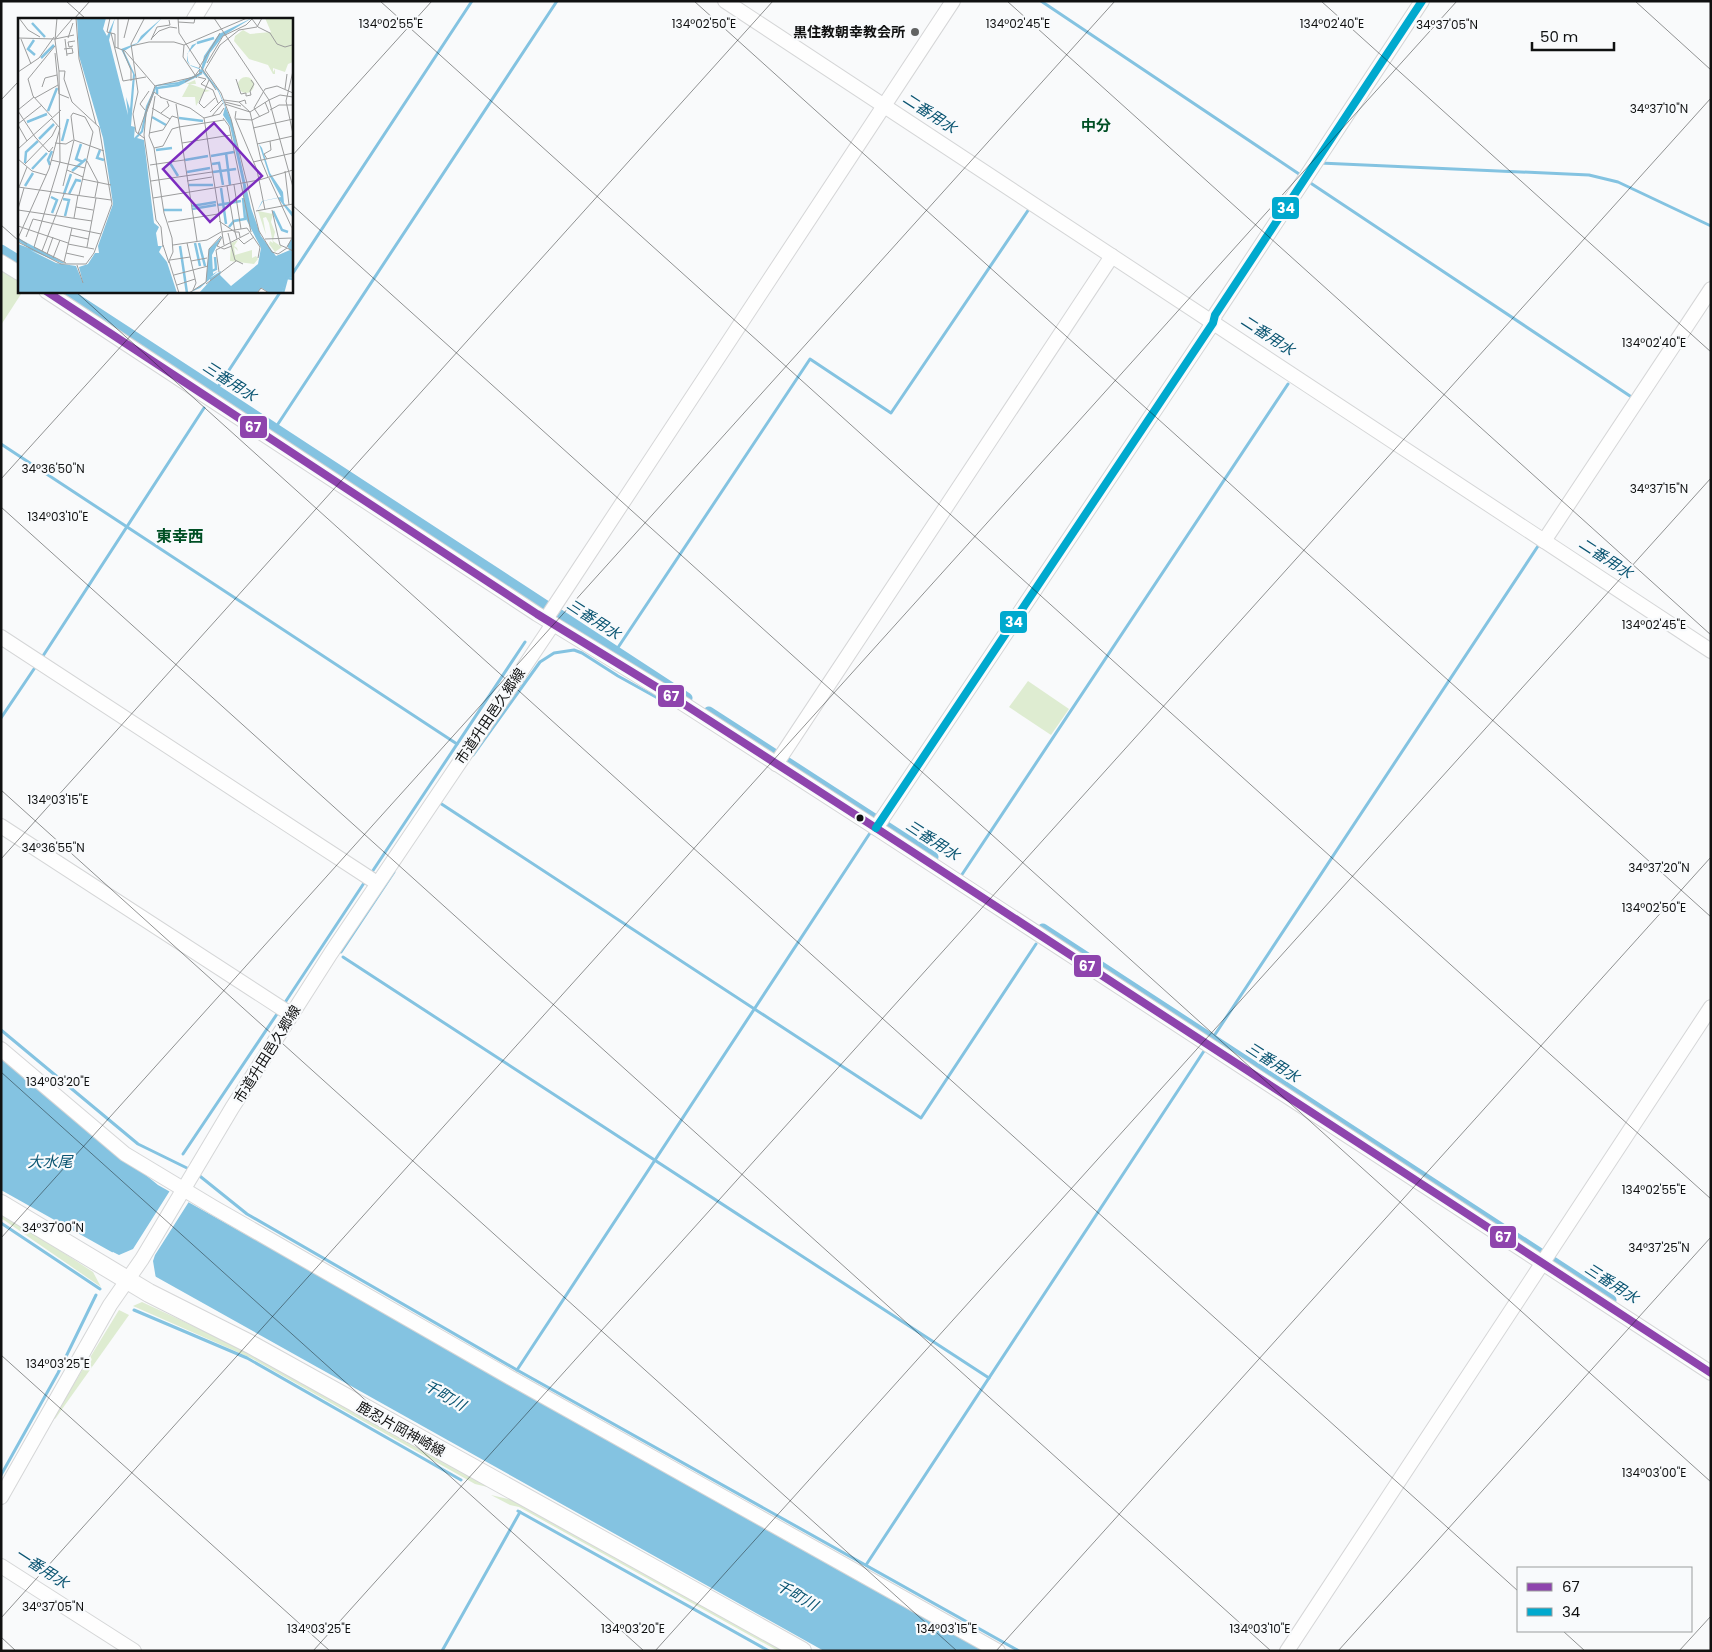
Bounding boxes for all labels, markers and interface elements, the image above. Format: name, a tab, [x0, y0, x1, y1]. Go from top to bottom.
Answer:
text: 134°02'55"E	[359, 15, 423, 32]
text: 134°02'50"E	[672, 15, 736, 32]
text: 134°02'45"E	[986, 15, 1050, 32]
text: 134°02'40"E	[1300, 15, 1364, 32]
text: 34°37'05"N	[1416, 16, 1478, 33]
inset map	[18, 18, 292, 292]
scale bar	[1532, 20, 1614, 52]
place label: 黒住教朝幸教会所	[793, 22, 905, 42]
marker: 黒住教朝幸教会所	[909, 26, 921, 38]
text: 50 m	[1540, 26, 1578, 47]
water label: 二番用水	[899, 88, 963, 139]
text: 34°37'10"N	[1630, 100, 1688, 117]
district label: 中分	[1081, 115, 1111, 136]
line badge: 34	[1271, 196, 1300, 220]
text: 34	[1277, 198, 1295, 218]
water label: 二番用水	[1237, 310, 1301, 361]
text: 134°02'40"E	[1622, 334, 1686, 351]
water label: 三番用水	[199, 356, 263, 407]
line badge: 67	[239, 415, 268, 439]
text: 67	[245, 417, 262, 437]
text: 34°36'50"N	[21, 460, 85, 477]
text: 34°37'15"N	[1630, 480, 1688, 497]
text: 134°03'10"E	[28, 508, 88, 525]
district label: 東幸西	[156, 525, 204, 548]
water label: 二番用水	[1575, 533, 1639, 584]
water label: 三番用水	[563, 594, 627, 645]
line badge: 34	[999, 610, 1028, 634]
text: 34	[1005, 612, 1023, 632]
text: 134°02'45"E	[1622, 616, 1686, 633]
street label: 市道升田邑久郷線	[450, 664, 530, 768]
line badge: 67	[657, 684, 685, 708]
text: 67	[663, 686, 680, 706]
text: 134°03'15"E	[28, 791, 88, 808]
unlabelled marker	[855, 813, 865, 823]
water label: 三番用水	[902, 815, 966, 866]
text: 34°36'55"N	[21, 839, 85, 856]
text: 34°37'20"N	[1628, 859, 1690, 876]
text: 134°02'50"E	[1622, 899, 1686, 916]
line badge: 67	[1073, 954, 1102, 978]
text: 67	[1079, 956, 1096, 976]
street label: 市道升田邑久郷線	[229, 1001, 305, 1107]
water label: 三番用水	[1242, 1037, 1306, 1088]
text: 134°03'20"E	[26, 1073, 90, 1090]
water label: 大水尾	[27, 1151, 74, 1172]
text: 134°02'55"E	[1622, 1181, 1686, 1198]
text: 34°37'00"N	[22, 1219, 84, 1236]
line badge: 67	[1489, 1225, 1517, 1249]
text: 67	[1495, 1227, 1512, 1247]
text: 34°37'25"N	[1628, 1239, 1690, 1256]
water label: 三番用水	[1581, 1258, 1645, 1309]
text: 134°03'25"E	[26, 1355, 90, 1372]
water label: 千町川	[420, 1375, 471, 1416]
street label: 鹿忍片岡神崎線	[353, 1396, 449, 1462]
text: 134°03'00"E	[1622, 1464, 1686, 1481]
water label: 一番用水	[11, 1543, 75, 1594]
legend	[1517, 1567, 1692, 1632]
water label: 千町川	[772, 1575, 823, 1616]
text: 67	[1562, 1576, 1580, 1597]
text: 34°37'05"N	[22, 1598, 84, 1615]
text: 34	[1562, 1601, 1580, 1622]
text: 134°03'25"E	[287, 1620, 351, 1637]
text: 134°03'20"E	[601, 1620, 665, 1637]
text: 134°03'15"E	[917, 1620, 977, 1637]
text: 134°03'10"E	[1230, 1620, 1290, 1637]

